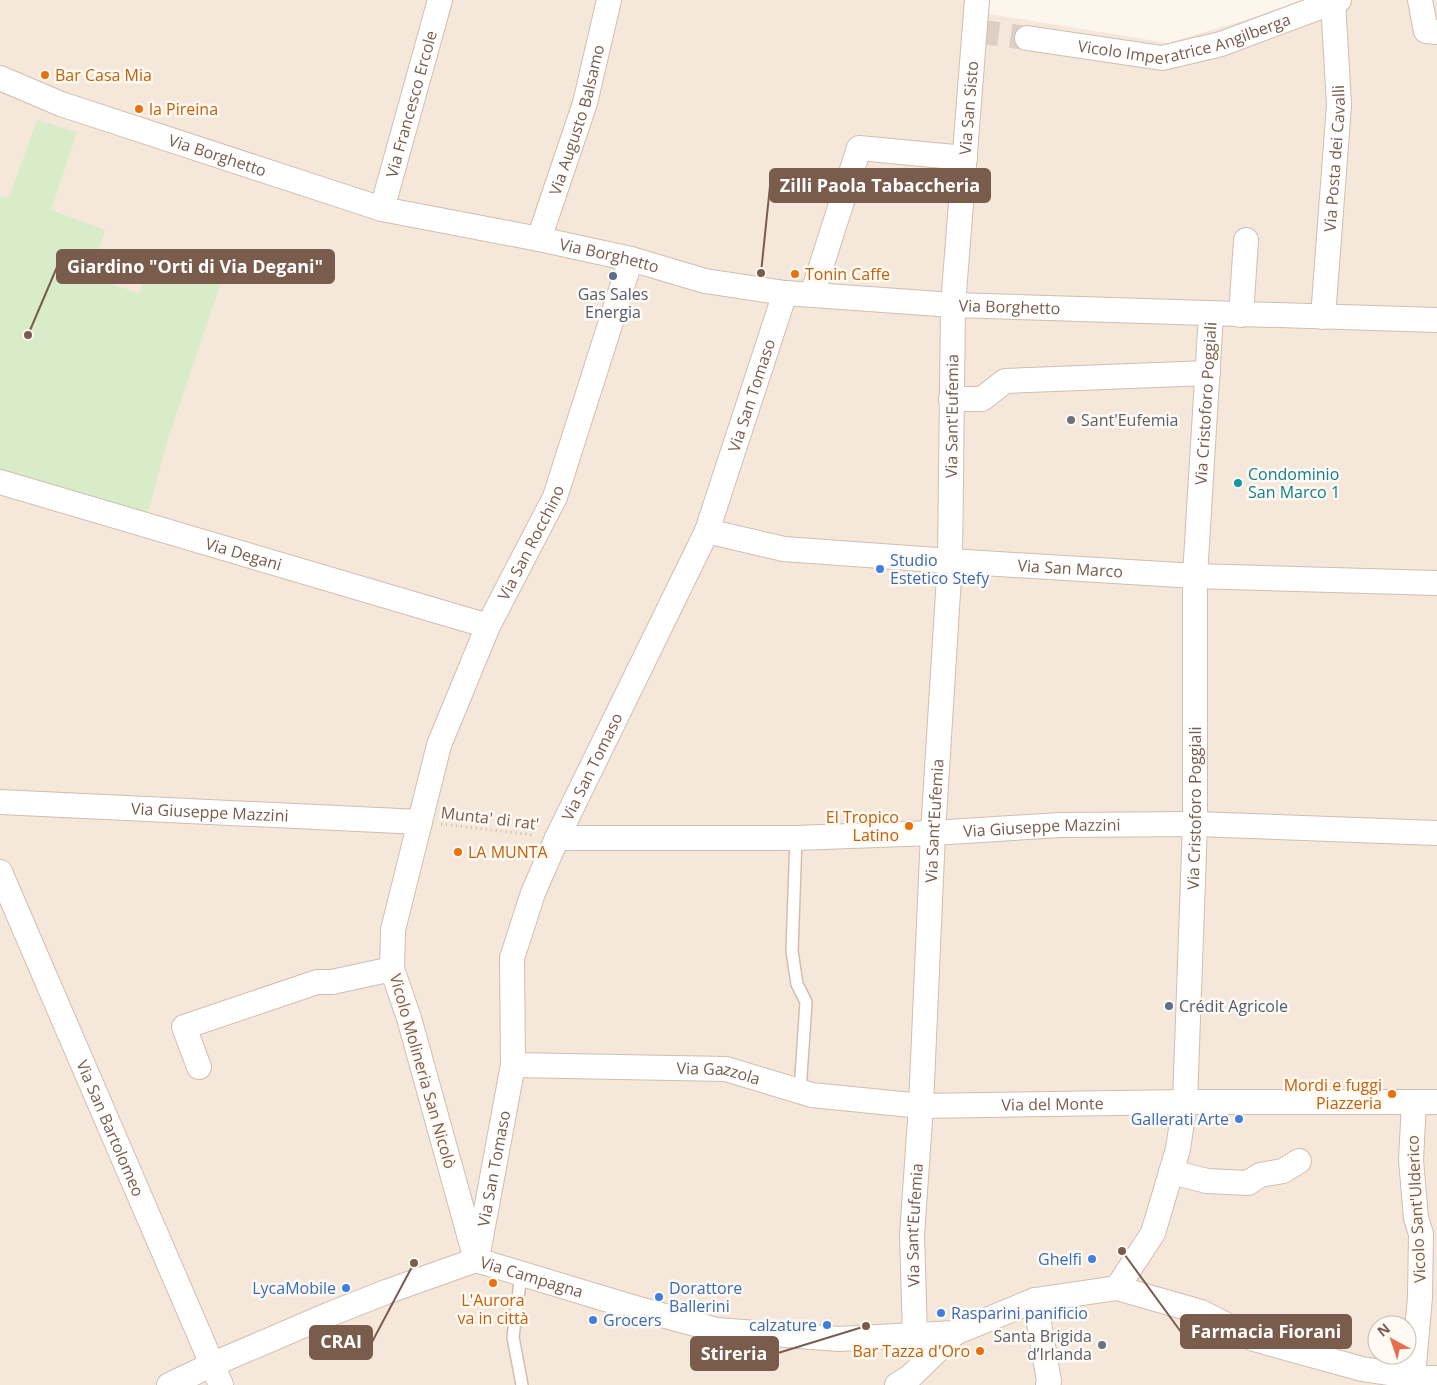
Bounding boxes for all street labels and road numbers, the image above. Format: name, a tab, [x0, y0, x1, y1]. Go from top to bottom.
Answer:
street label: Vicolo Imperatrice Angilberga	[1076, 8, 1294, 69]
street label: Via Francesco Ercole	[380, 28, 442, 180]
street label: Via Augusto Balsamo	[544, 42, 609, 198]
street label: Via San Sisto	[954, 60, 983, 156]
street label: Via Posta dei Cavalli	[1318, 84, 1350, 233]
street label: Via Borghetto	[166, 129, 269, 181]
street label: Via Borghetto	[557, 233, 662, 278]
street label: Via Borghetto	[958, 294, 1061, 319]
street label: Via Cristoforo Poggiali	[1190, 321, 1221, 486]
street label: Via San Tomaso	[723, 336, 780, 455]
street label: Via Sant'Eufemia	[940, 354, 963, 478]
street label: Via San Rocchino	[492, 483, 569, 604]
street label: Via Degani	[203, 532, 284, 576]
street label: Via San Marco	[1017, 554, 1124, 583]
street label: Via San Tomaso	[556, 709, 628, 824]
street label: Via Cristoforo Poggiali	[1182, 726, 1206, 890]
street label: Via Sant'Eufemia	[920, 758, 949, 883]
street label: Via Giuseppe Mazzini	[130, 797, 289, 827]
street label: Munta' di rat'	[440, 801, 540, 835]
street label: Via Giuseppe Mazzini	[962, 814, 1121, 842]
street label: Vicolo Molineria San Nicolò	[385, 971, 461, 1171]
street label: Via San Bartolomeo	[71, 1057, 149, 1200]
street label: Via Gazzola	[676, 1057, 763, 1090]
street label: Via del Monte	[1001, 1092, 1104, 1116]
street label: Via San Tomaso	[472, 1109, 515, 1228]
street label: Vicolo Sant'Ulderico	[1401, 1135, 1431, 1283]
street label: Via Sant'Eufemia	[901, 1162, 928, 1287]
street label: Via Campagna	[478, 1251, 586, 1303]

